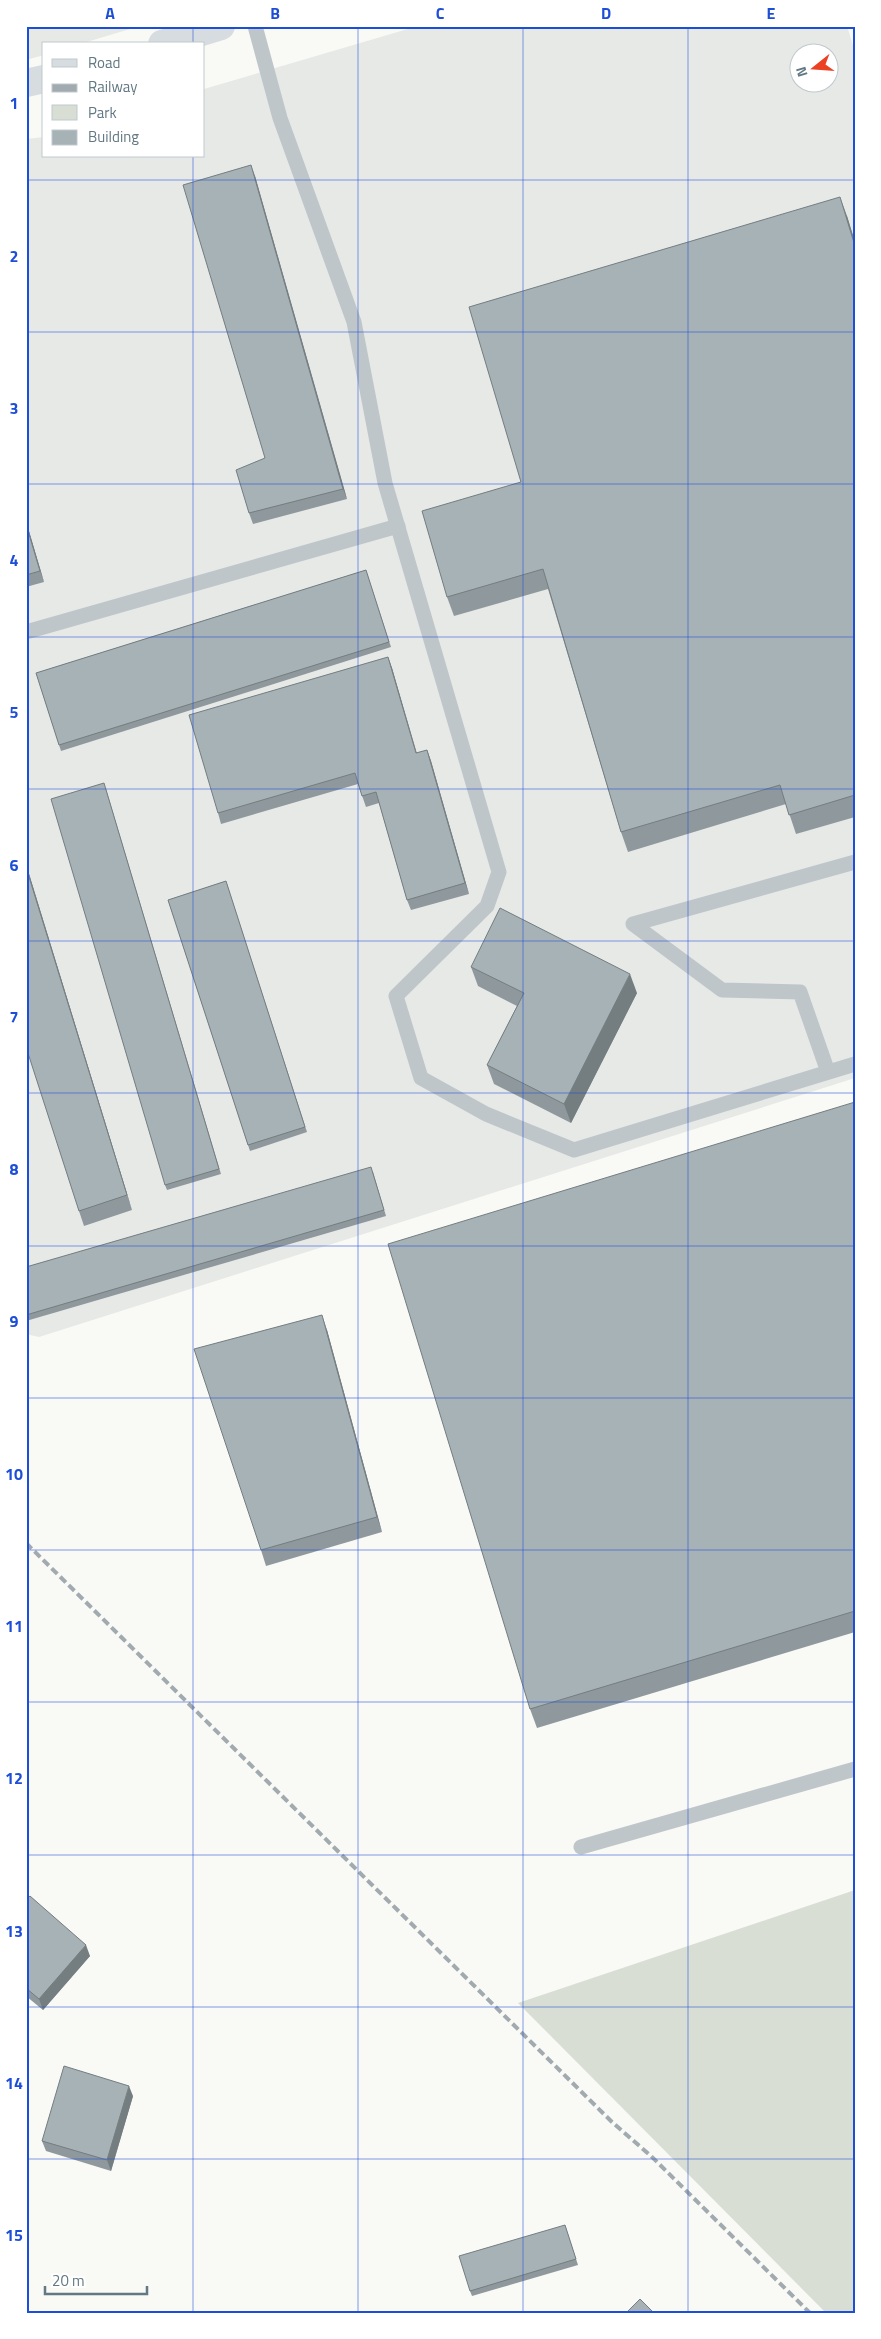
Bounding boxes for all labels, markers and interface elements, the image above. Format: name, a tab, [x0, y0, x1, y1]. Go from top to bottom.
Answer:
text: A	[105, 1, 115, 25]
text: B	[270, 1, 280, 25]
text: C	[436, 1, 445, 25]
text: D	[601, 1, 611, 25]
text: E	[767, 1, 776, 25]
legend	[42, 42, 205, 158]
north arrow	[788, 42, 838, 92]
text: Road	[88, 51, 120, 74]
text: N	[790, 64, 813, 80]
text: Railway	[88, 75, 138, 98]
text: 1	[10, 91, 18, 115]
text: Park	[88, 101, 117, 124]
text: Building	[88, 125, 139, 148]
text: 2	[10, 244, 18, 268]
text: 3	[10, 396, 18, 420]
text: 4	[10, 548, 19, 572]
text: 5	[10, 700, 19, 724]
text: 6	[10, 853, 19, 877]
text: 7	[10, 1005, 18, 1029]
text: 8	[10, 1157, 19, 1181]
text: 9	[10, 1309, 19, 1333]
text: 10	[5, 1462, 23, 1486]
text: 11	[5, 1614, 23, 1638]
text: 12	[5, 1766, 23, 1790]
text: 13	[5, 1919, 23, 1943]
text: 14	[5, 2071, 23, 2095]
text: 15	[5, 2223, 23, 2247]
scale bar	[45, 2264, 148, 2296]
text: 20 m	[52, 2269, 85, 2292]

